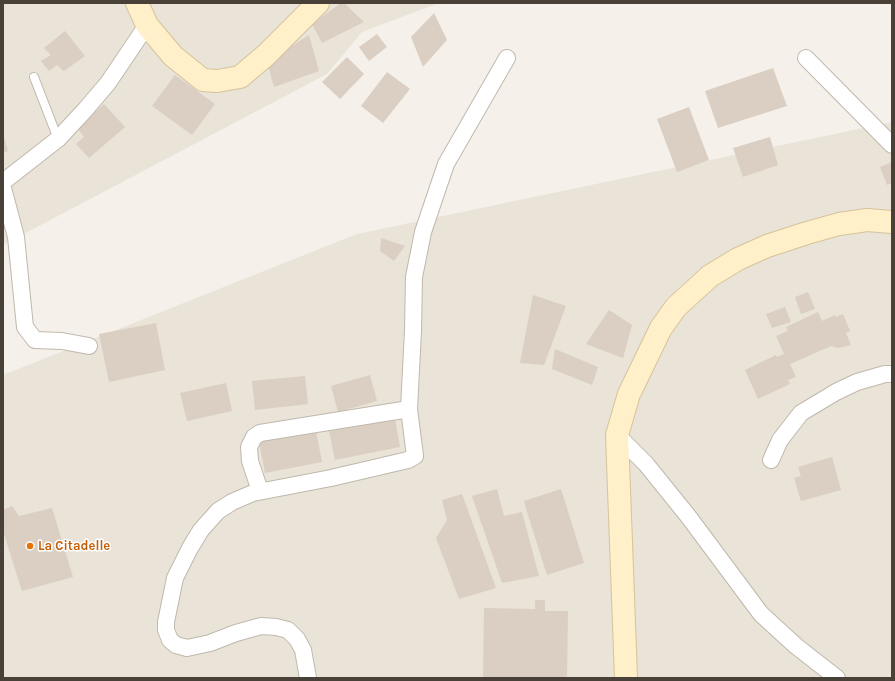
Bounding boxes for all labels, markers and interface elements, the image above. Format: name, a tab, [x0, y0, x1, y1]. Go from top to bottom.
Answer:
place label: La Citadelle	[38, 538, 110, 554]
marker: La Citadelle	[25, 541, 35, 551]

